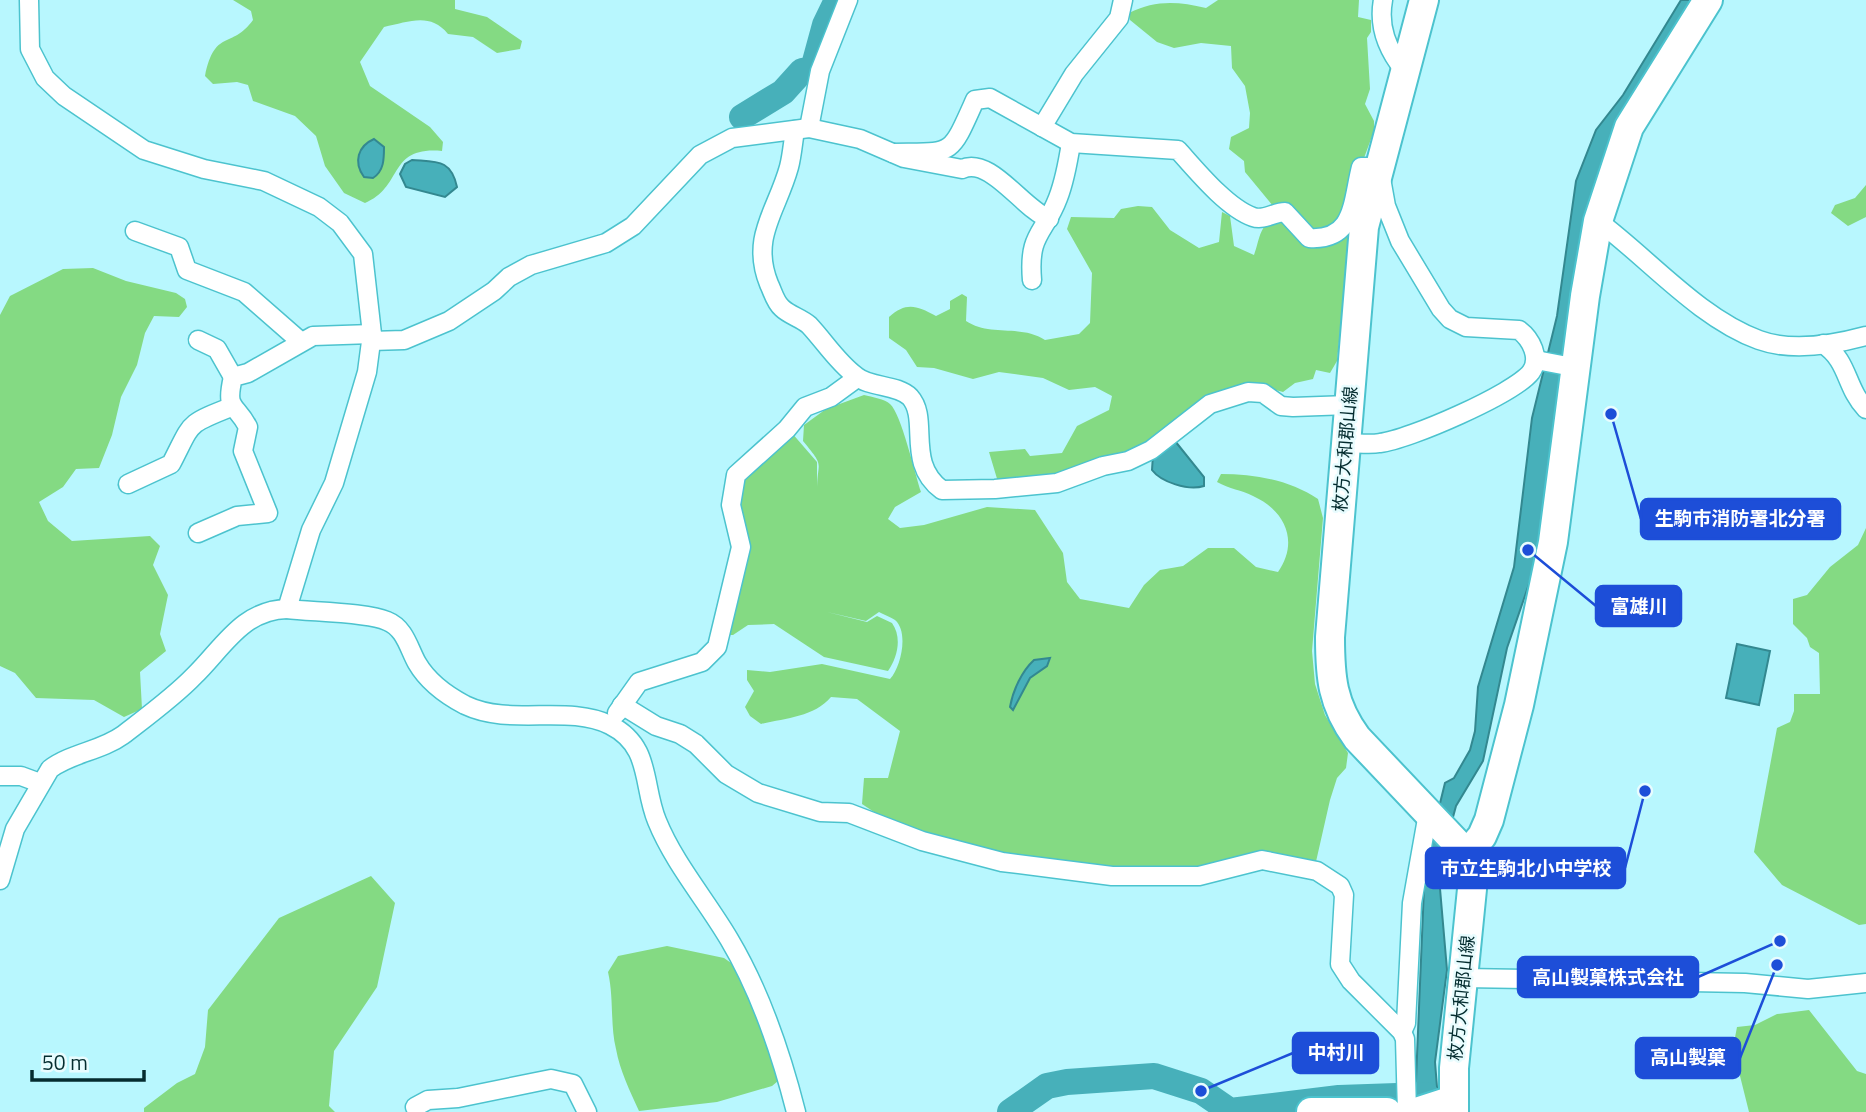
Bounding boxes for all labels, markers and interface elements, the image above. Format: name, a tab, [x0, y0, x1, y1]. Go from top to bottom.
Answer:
street label: 枚方大和郡山線	[1326, 385, 1364, 513]
callout: 生駒市消防署北分署	[1641, 499, 1840, 539]
text: 生駒市消防署北分署	[1654, 503, 1826, 532]
callout: 富雄川	[1596, 586, 1681, 626]
text: 富雄川	[1610, 591, 1668, 620]
callout: 市立生駒北小中学校	[1426, 848, 1625, 888]
text: 市立生駒北小中学校	[1440, 853, 1612, 882]
street label: 枚方大和郡山線	[1441, 934, 1481, 1062]
callout: 高山製菓株式会社	[1518, 957, 1698, 997]
text: 高山製菓株式会社	[1532, 962, 1684, 991]
callout: 中村川	[1293, 1033, 1378, 1073]
text: 中村川	[1307, 1037, 1365, 1066]
scale bar	[32, 1038, 144, 1082]
callout: 高山製菓	[1636, 1038, 1740, 1078]
text: 高山製菓	[1650, 1042, 1726, 1071]
text: 50 m	[42, 1046, 88, 1078]

